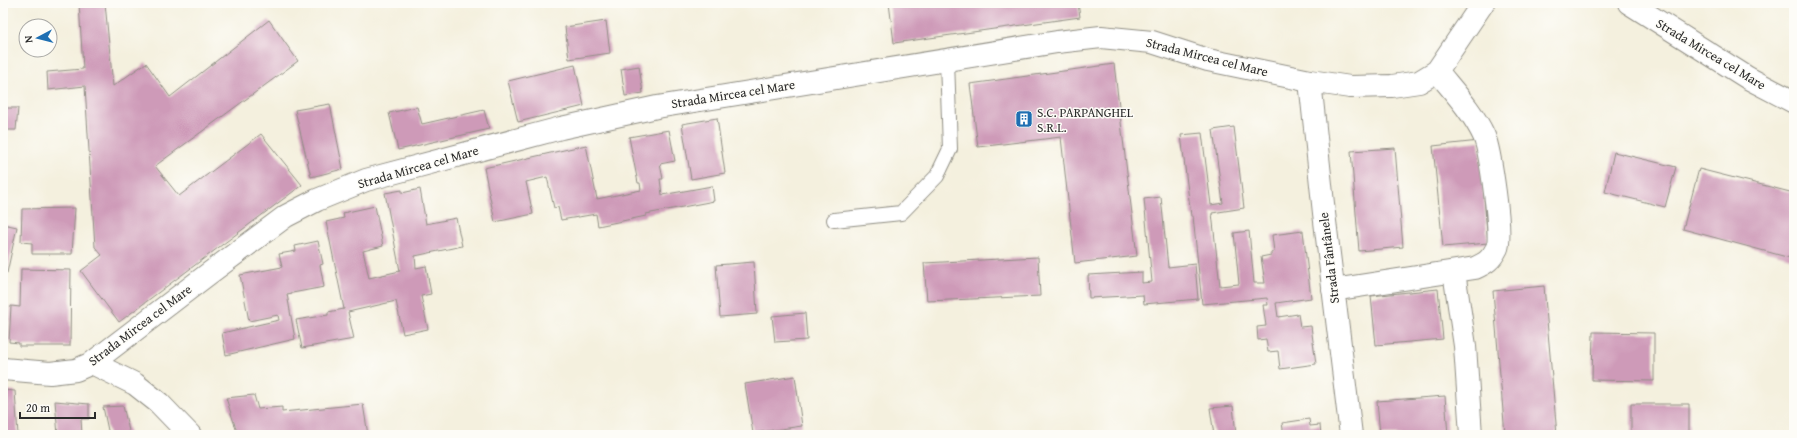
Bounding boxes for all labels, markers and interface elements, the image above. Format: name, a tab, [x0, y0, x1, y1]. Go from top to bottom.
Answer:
street label: Strada Mircea cel Mare	[1653, 14, 1769, 94]
north arrow	[18, 18, 58, 58]
street label: Strada Mircea cel Mare	[1144, 33, 1270, 81]
text: N	[20, 34, 36, 44]
street label: Strada Mircea cel Mare	[670, 75, 796, 113]
place label: S.C. PARPANGHEL S.R.L.	[1037, 103, 1134, 137]
building icon: S.C. PARPANGHEL S.R.L.	[1014, 109, 1034, 129]
street label: Strada Mircea cel Mare	[355, 141, 481, 193]
street label: Strada Fântânele	[1314, 211, 1344, 305]
street label: Strada Mircea cel Mare	[84, 280, 196, 370]
scale bar	[20, 394, 95, 420]
text: 20 m	[26, 399, 50, 416]

